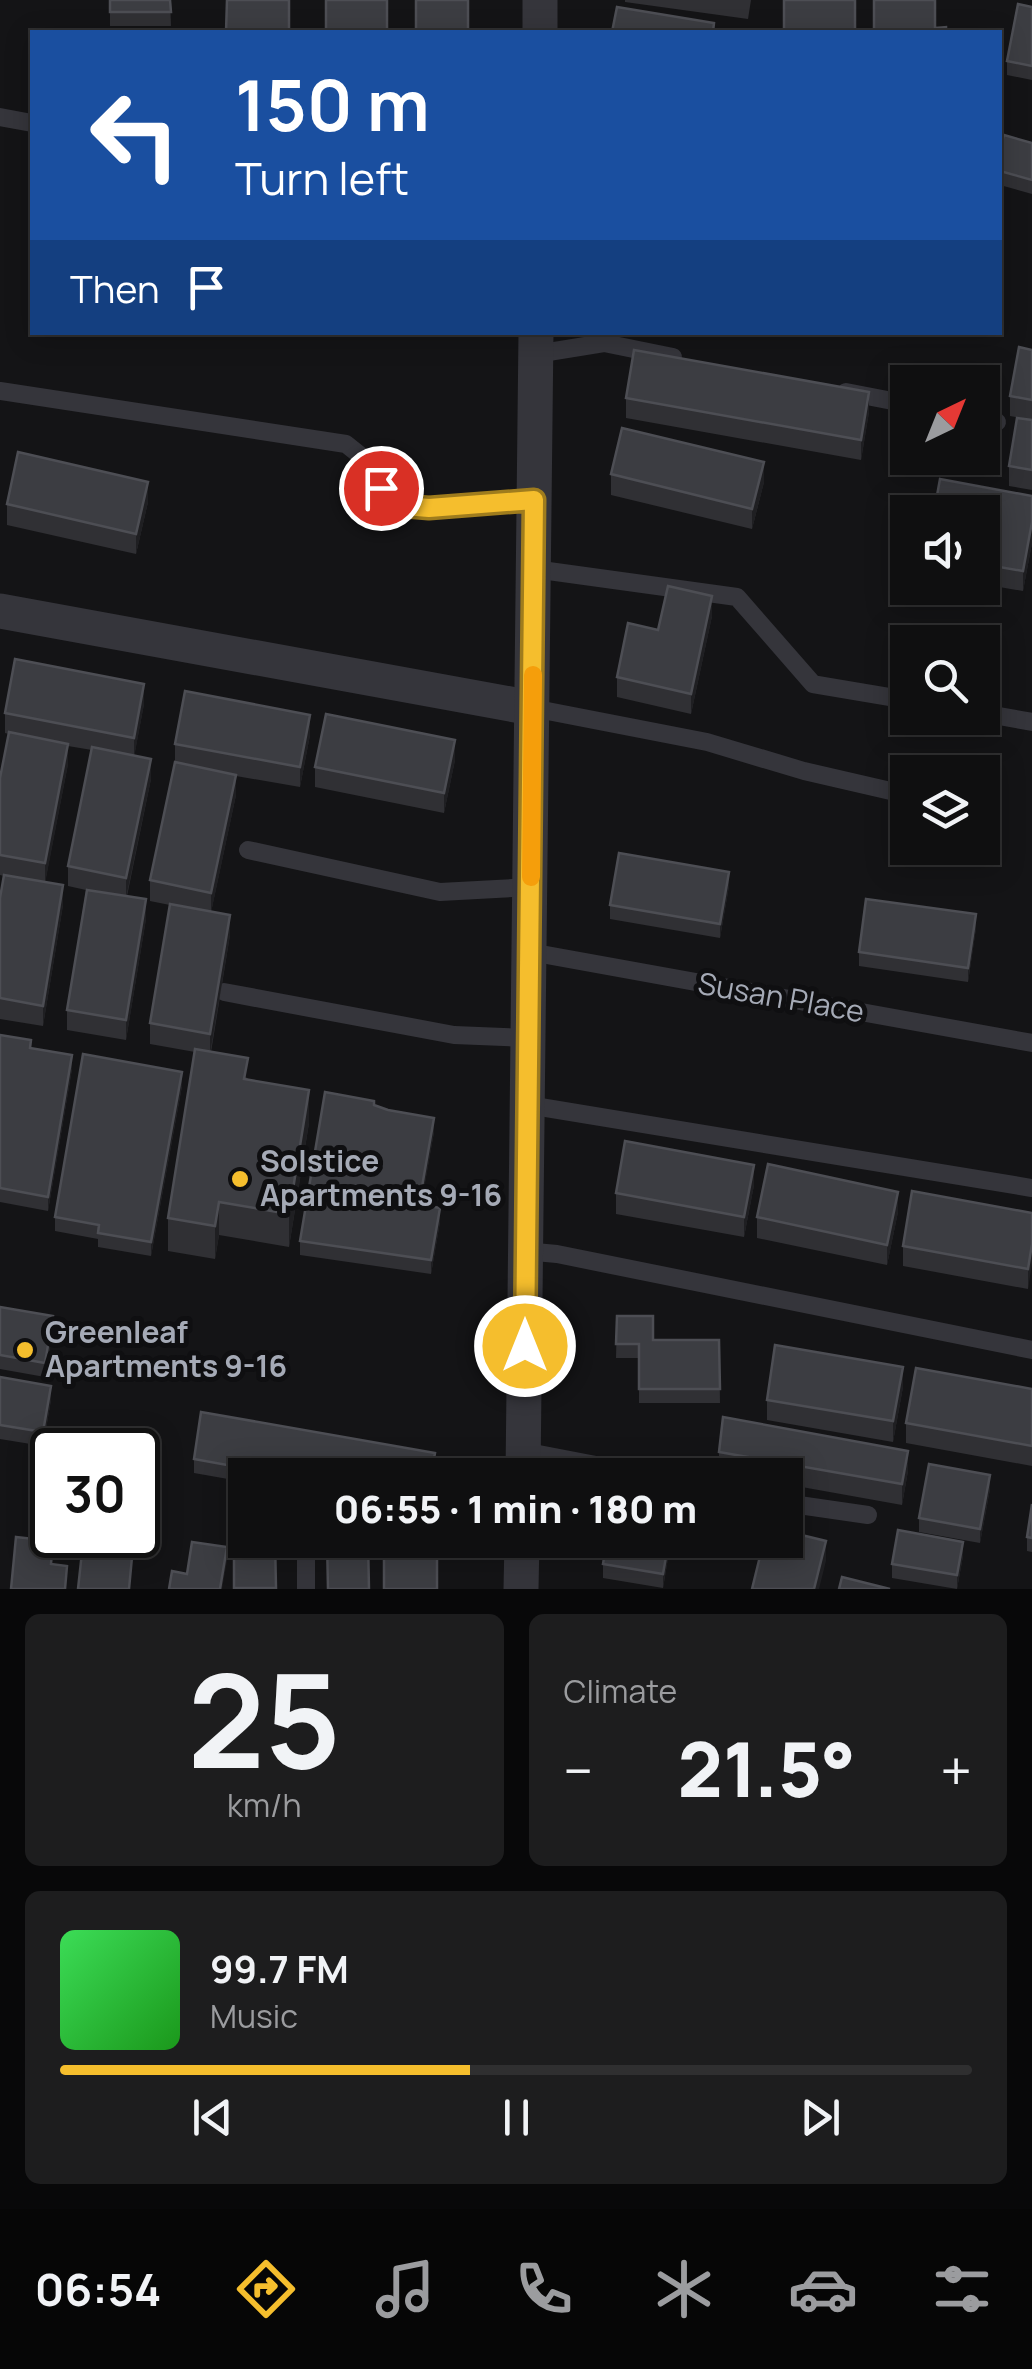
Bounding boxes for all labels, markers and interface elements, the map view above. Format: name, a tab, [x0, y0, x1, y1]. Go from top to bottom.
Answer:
text: 150 m	[235, 56, 430, 152]
icon: left	[70, 70, 200, 200]
text: Turn left	[235, 147, 409, 209]
icon: arrive	[179, 260, 234, 315]
text: Then	[70, 262, 159, 314]
north arrow	[890, 365, 1000, 475]
map controls	[890, 365, 1000, 865]
pin	[339, 446, 424, 531]
icon: arrive	[354, 461, 409, 516]
button: sound	[890, 495, 1000, 605]
button: search	[890, 625, 1000, 735]
button: layers	[890, 755, 1000, 865]
street label: Susan Place	[695, 962, 868, 1031]
place label: Solstice Apartments 9-16	[260, 1140, 502, 1215]
marker: Solstice Apartments 9-16	[229, 1168, 251, 1190]
position arrow	[473, 1294, 577, 1398]
place label: Greenleaf Apartments 9-16	[45, 1311, 287, 1386]
marker: Greenleaf Apartments 9-16	[14, 1339, 36, 1361]
speed limit sign: 30	[30, 1428, 160, 1558]
text: 06:55 · 1 min · 180 m	[334, 1482, 697, 1534]
text: 25	[187, 1629, 341, 1807]
text: Climate	[564, 1669, 677, 1713]
text: 21.5°	[678, 1717, 856, 1820]
text: −	[564, 1732, 593, 1808]
text: +	[940, 1732, 972, 1808]
text: km/h	[227, 1783, 301, 1827]
text: 99.7 FM	[210, 1942, 349, 1994]
text: Music	[210, 1994, 298, 2038]
icon: previous	[185, 2090, 240, 2145]
icon: pause	[489, 2090, 544, 2145]
icon: next	[793, 2090, 848, 2145]
icon: directions	[231, 2254, 301, 2324]
icon: music	[370, 2254, 440, 2324]
icon: phone	[509, 2254, 579, 2324]
icon: climate	[649, 2254, 719, 2324]
icon: car	[788, 2254, 858, 2324]
icon: filters	[927, 2254, 997, 2324]
text: 06:54	[35, 2258, 161, 2320]

